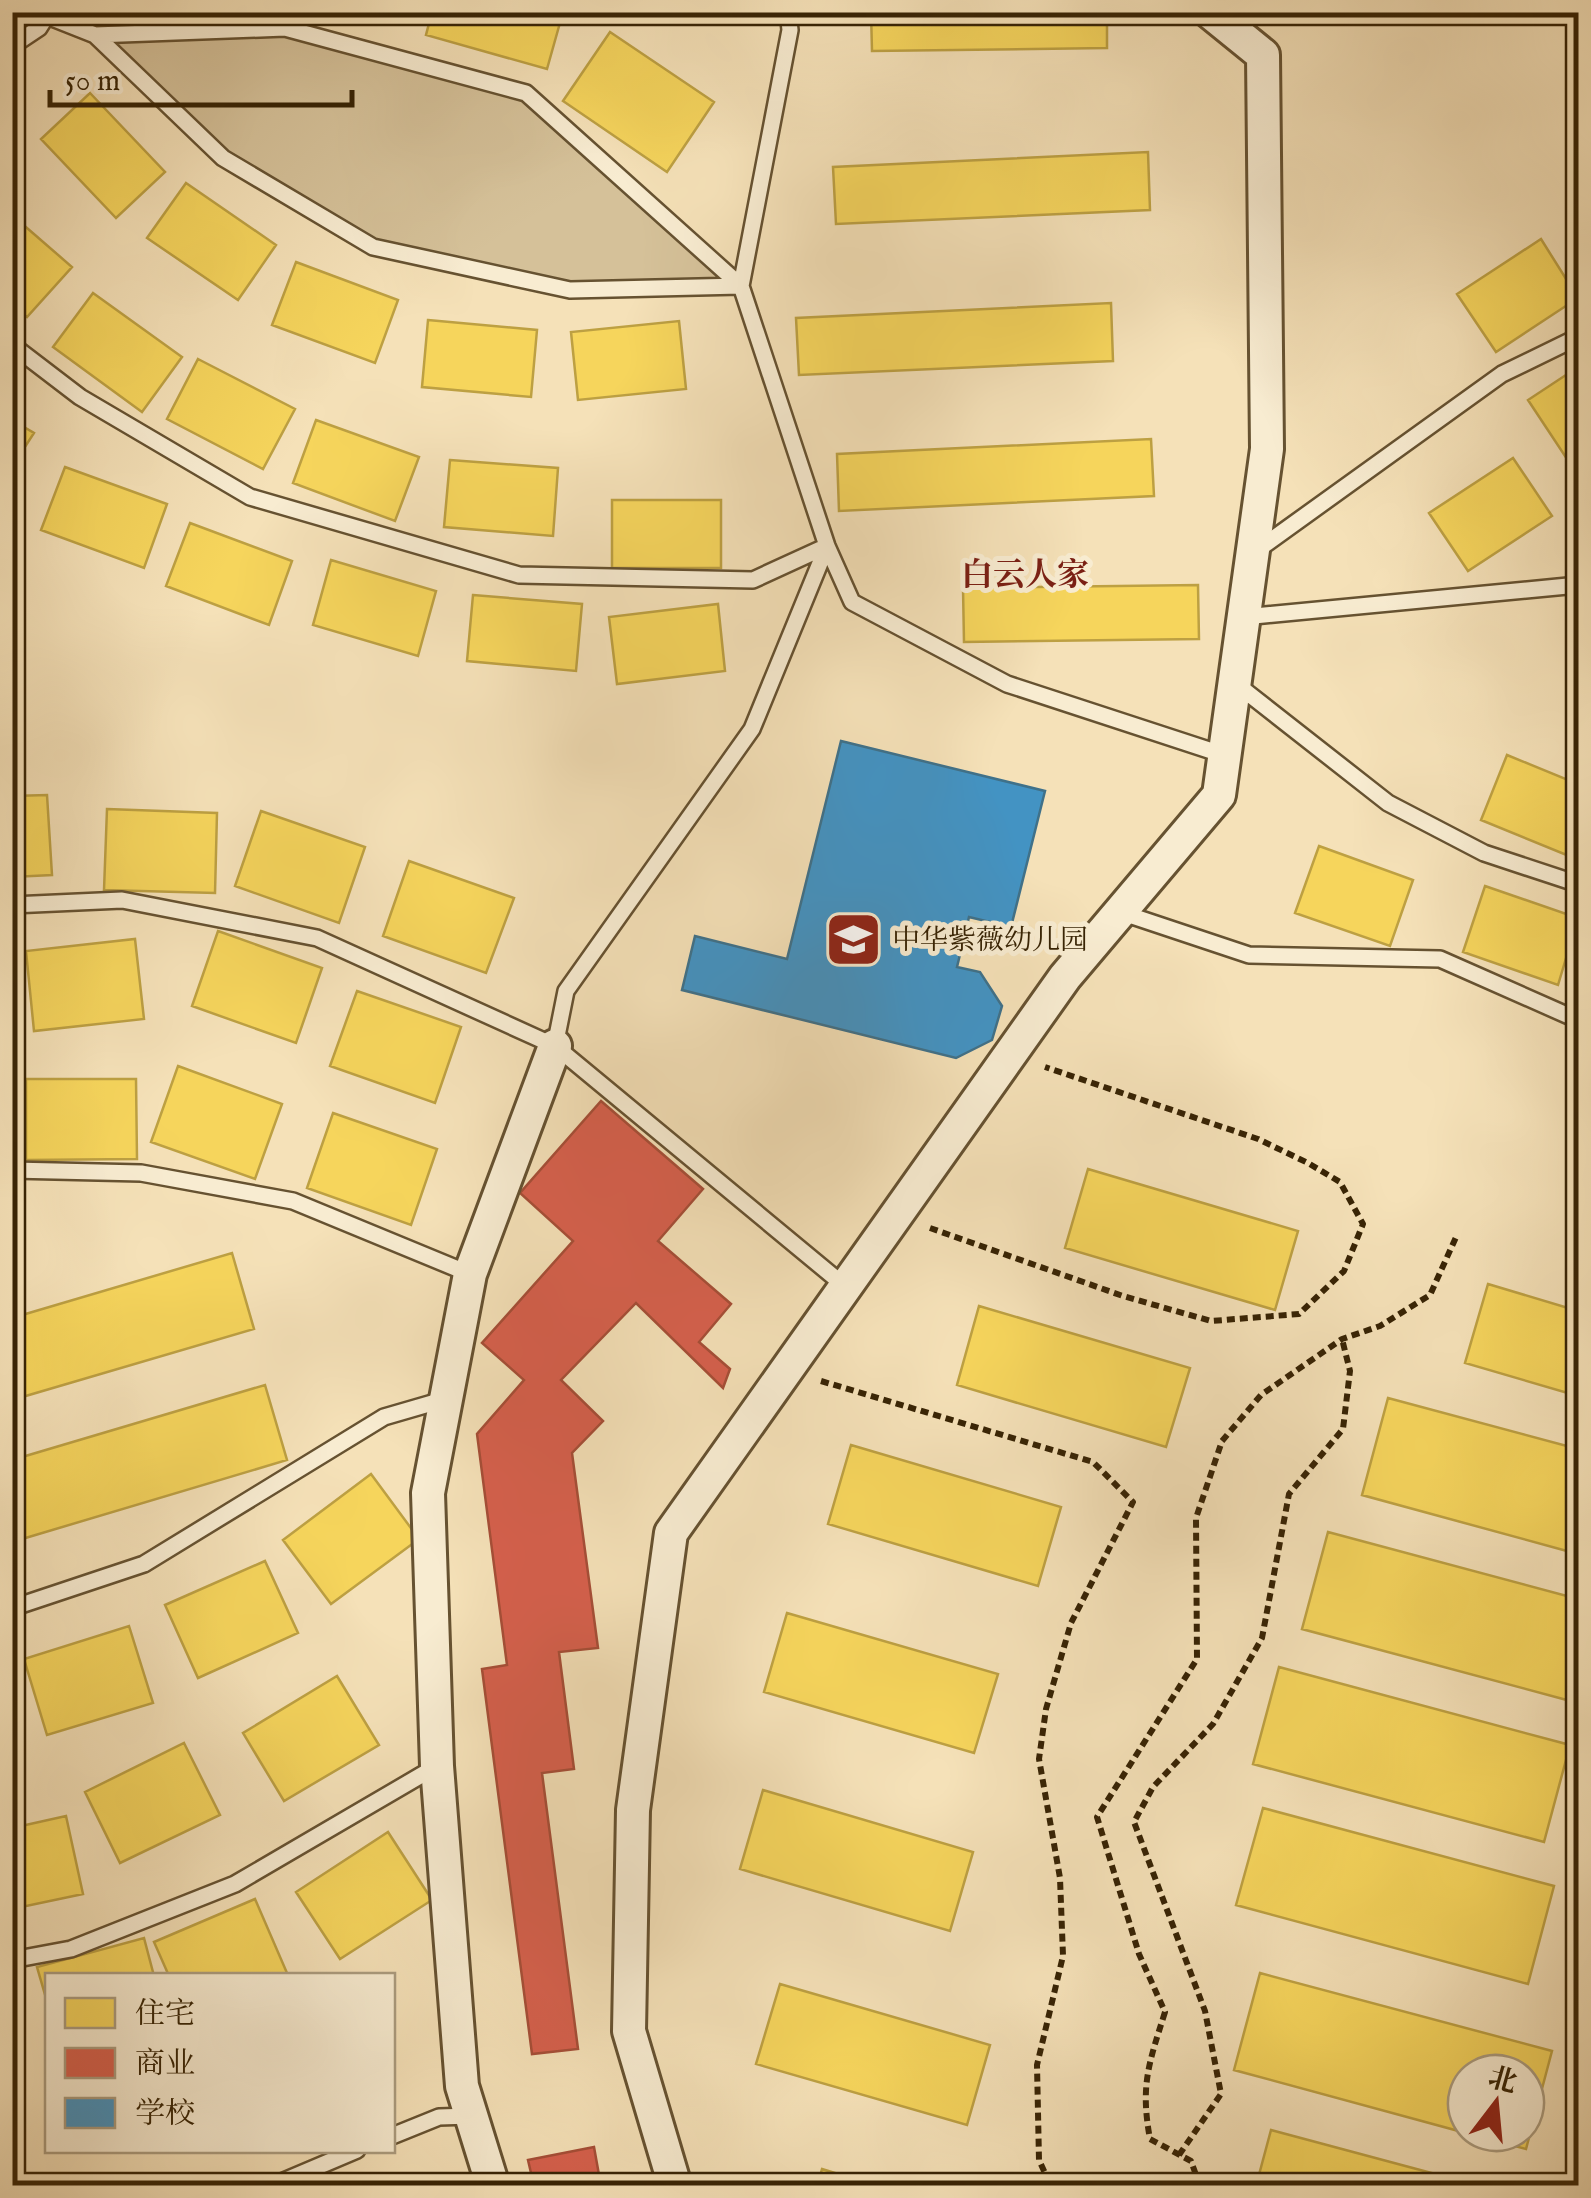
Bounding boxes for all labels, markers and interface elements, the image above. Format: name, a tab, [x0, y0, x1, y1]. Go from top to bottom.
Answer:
scale bar	[50, 45, 352, 107]
text: 50 m	[65, 63, 120, 101]
district label: 白云人家	[961, 556, 1089, 597]
school or university icon: 中华紫薇幼儿园	[823, 909, 883, 969]
place label: 中华紫薇幼儿园	[892, 924, 1088, 959]
legend	[45, 1973, 395, 2153]
text: 住宅	[135, 1996, 195, 2034]
text: 商业	[135, 2046, 195, 2084]
north arrow	[1446, 2053, 1546, 2153]
text: 北	[1484, 2061, 1520, 2102]
text: 学校	[135, 2096, 195, 2134]

